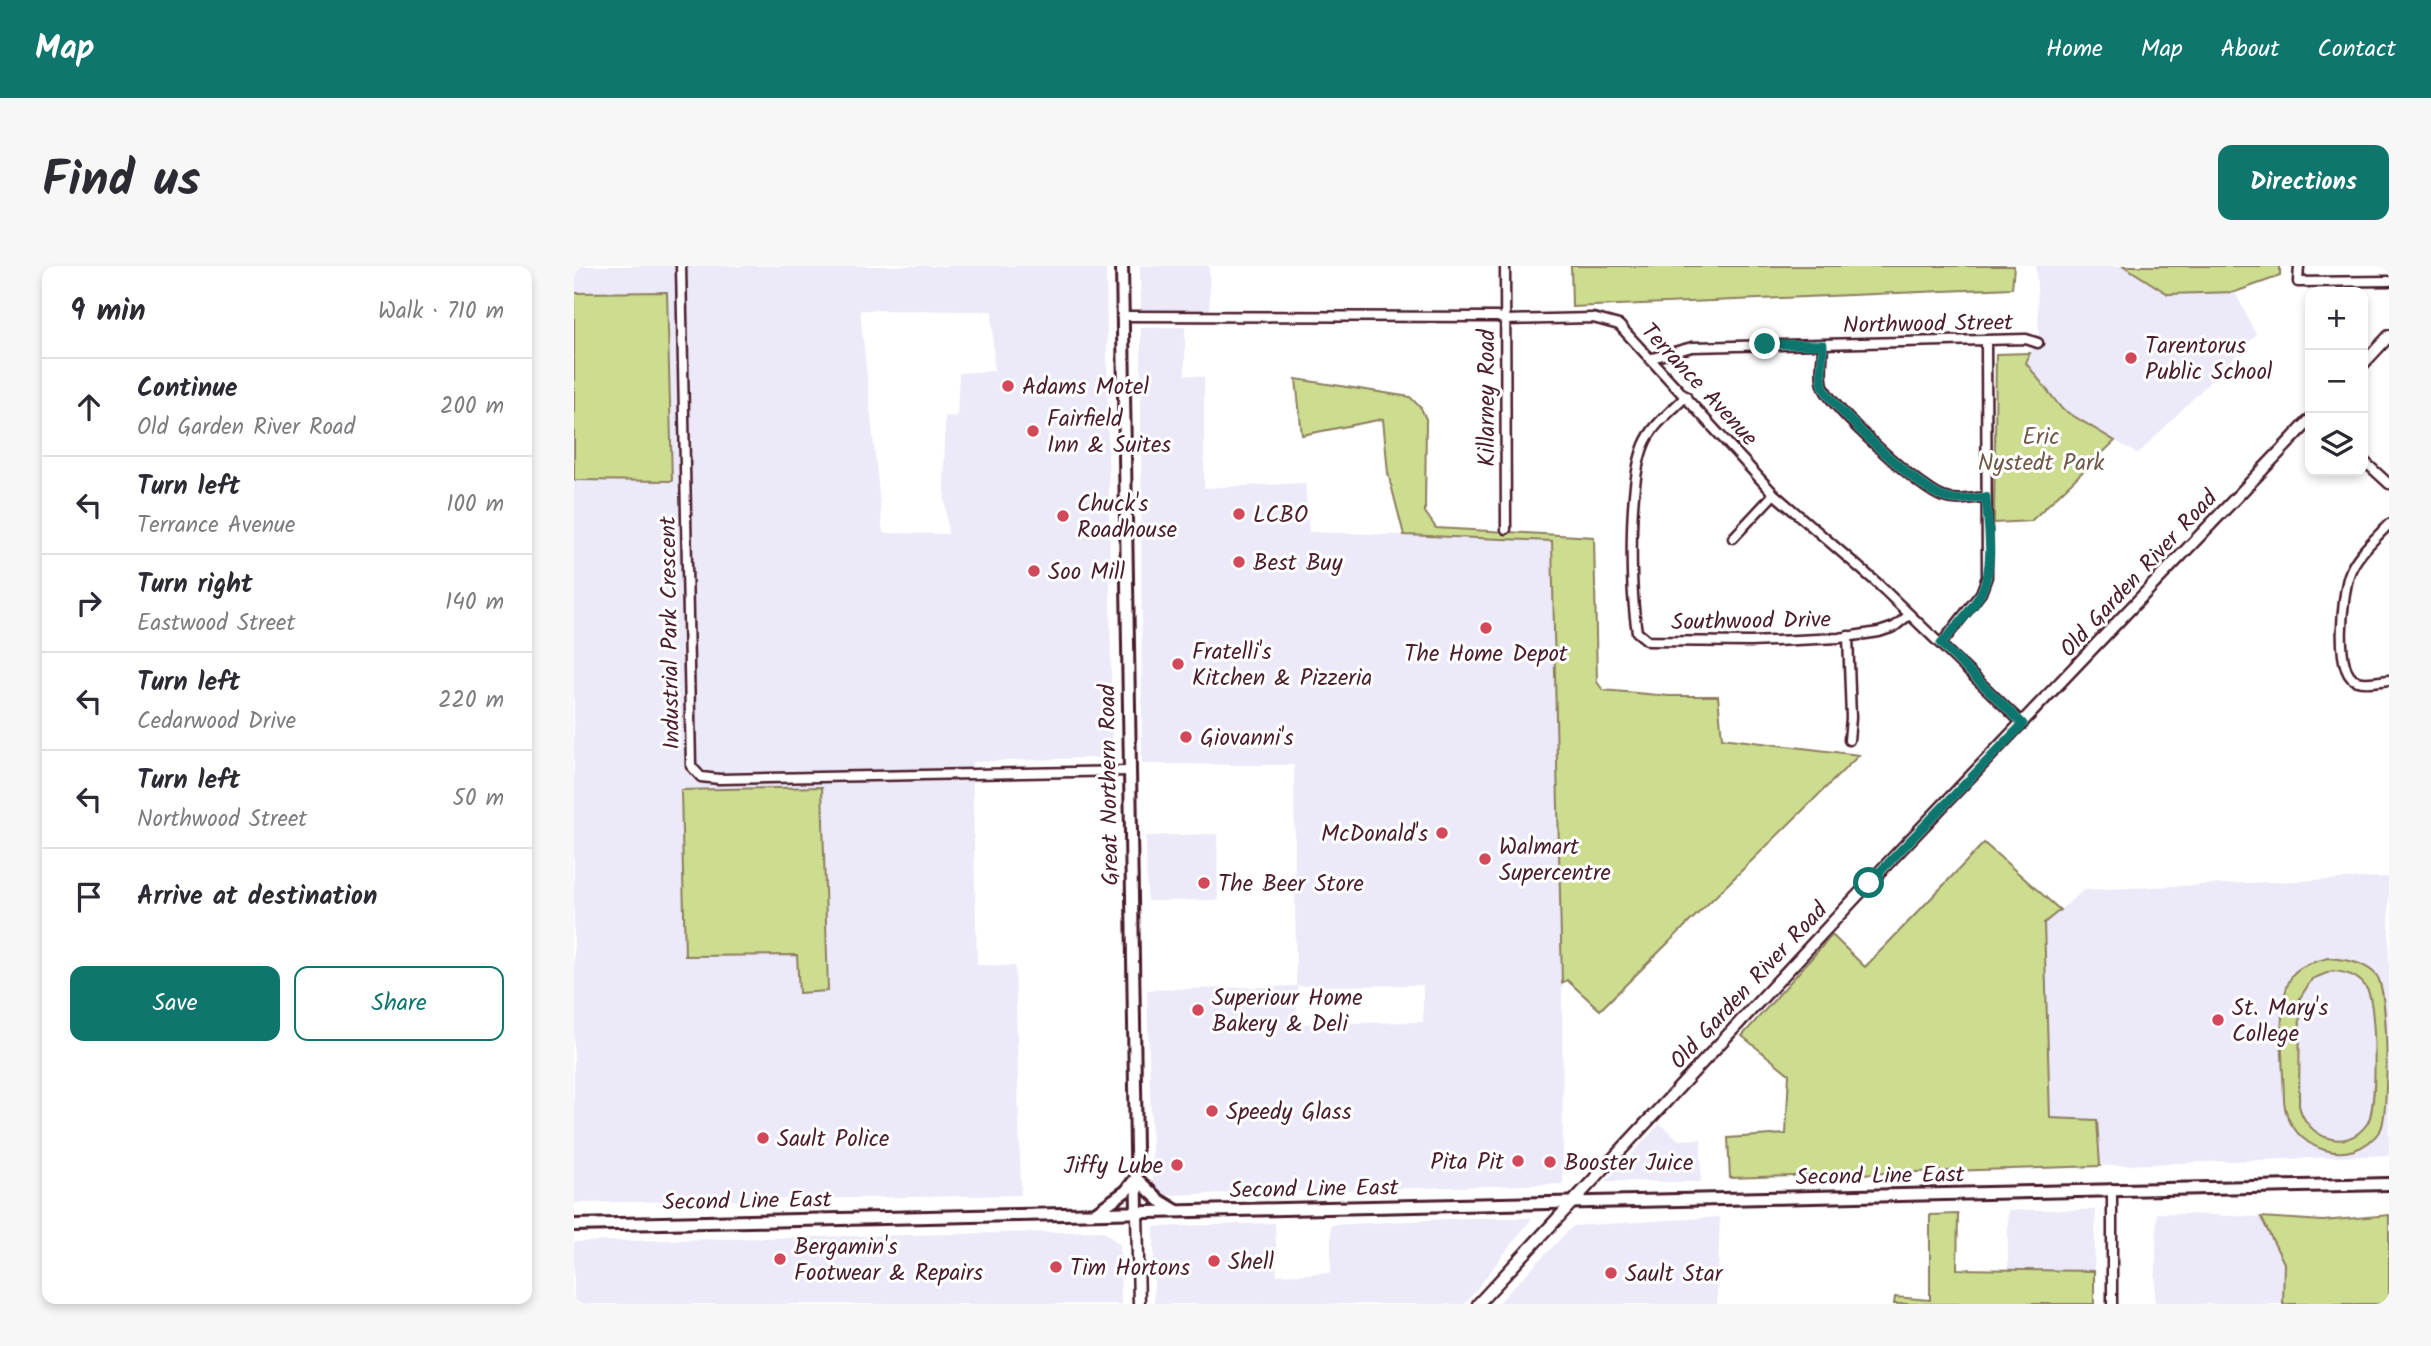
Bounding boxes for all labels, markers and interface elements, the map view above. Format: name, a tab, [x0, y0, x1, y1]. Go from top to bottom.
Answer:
text: Map	[35, 23, 95, 76]
text: Home	[2046, 30, 2103, 69]
text: Map	[2141, 30, 2183, 69]
text: About	[2221, 30, 2279, 69]
text: Contact	[2317, 30, 2396, 69]
text: Find us	[42, 143, 200, 221]
button: Directions	[2218, 145, 2389, 220]
map controls	[2305, 287, 2368, 476]
button: +	[2305, 287, 2368, 350]
text: 9 min	[70, 288, 146, 336]
text: Walk · 710 m	[378, 294, 504, 330]
street label: Northwood Street	[1843, 305, 2015, 344]
street label: Terrance Avenue	[1631, 315, 1766, 456]
route end	[1749, 328, 1780, 359]
street label: Killarney Road	[1470, 329, 1506, 467]
place label: Tarentorus Public School	[2145, 329, 2273, 391]
marker: Tarentorus Public School	[2123, 350, 2139, 366]
button: −	[2305, 350, 2368, 413]
text: Continue	[137, 368, 238, 410]
place label: Adams Motel	[1022, 370, 1149, 406]
marker: Adams Motel	[1000, 378, 1016, 394]
icon: ahead	[70, 388, 108, 426]
text: 200 m	[440, 389, 504, 425]
place label: Fairfield Inn & Suites	[1047, 402, 1171, 464]
text: Old Garden River Road	[137, 410, 355, 446]
button: layers	[2305, 413, 2368, 476]
park label: Eric Nystedt Park	[1978, 420, 2105, 482]
marker: Fairfield Inn & Suites	[1025, 423, 1041, 439]
text: Turn left	[137, 466, 240, 508]
street label: Old Garden River Road	[2052, 482, 2227, 666]
icon: left	[70, 486, 108, 524]
text: 100 m	[446, 487, 504, 523]
place label: Chuck's Roadhouse	[1077, 487, 1177, 549]
place label: LCBO	[1253, 498, 1308, 534]
marker: LCBO	[1231, 506, 1247, 522]
text: Terrance Avenue	[137, 508, 295, 544]
marker: Chuck's Roadhouse	[1055, 508, 1071, 524]
street label: Industrial Park Crescent	[651, 515, 691, 750]
place label: Best Buy	[1253, 546, 1343, 582]
marker: Best Buy	[1231, 554, 1247, 570]
place label: Soo Mill	[1048, 555, 1126, 591]
marker: Soo Mill	[1026, 563, 1042, 579]
text: Turn right	[137, 564, 253, 606]
icon: right	[70, 584, 108, 622]
text: 140 m	[445, 585, 504, 621]
street label: Southwood Drive	[1671, 603, 1831, 641]
text: Eastwood Street	[137, 606, 295, 642]
marker: The Home Depot	[1478, 620, 1494, 636]
place label: Fratelli's Kitchen & Pizzeria	[1192, 635, 1372, 697]
place label: The Home Depot	[1404, 637, 1569, 673]
marker: Fratelli's Kitchen & Pizzeria	[1170, 656, 1186, 672]
text: Turn left	[137, 662, 240, 704]
icon: left	[70, 682, 108, 720]
text: 220 m	[438, 683, 504, 719]
street label: Great Northern Road	[1090, 683, 1130, 886]
text: Cedarwood Drive	[137, 704, 296, 740]
place label: Giovanni's	[1200, 721, 1294, 757]
marker: Giovanni's	[1178, 729, 1194, 745]
text: Turn left	[137, 760, 240, 802]
icon: left	[70, 780, 108, 818]
text: 50 m	[453, 781, 504, 817]
text: Northwood Street	[137, 802, 307, 838]
place label: McDonald's	[1321, 817, 1428, 853]
marker: McDonald's	[1434, 825, 1450, 841]
place label: Walmart Supercentre	[1499, 830, 1611, 892]
marker: Walmart Supercentre	[1477, 851, 1493, 867]
place label: The Beer Store	[1218, 867, 1364, 903]
route start	[1853, 867, 1884, 898]
marker: The Beer Store	[1196, 875, 1212, 891]
text: Arrive at destination	[137, 876, 377, 918]
icon: arrive	[70, 878, 108, 916]
street label: Old Garden River Road	[1662, 894, 1837, 1078]
button: Save	[70, 966, 280, 1041]
button: Share	[294, 966, 504, 1041]
place label: Superiour Home Bakery & Deli	[1212, 981, 1363, 1043]
place label: St. Mary's College	[2232, 991, 2328, 1053]
marker: Superiour Home Bakery & Deli	[1190, 1002, 1206, 1018]
marker: St. Mary's College	[2210, 1012, 2226, 1028]
place label: Speedy Glass	[1226, 1095, 1352, 1131]
marker: Speedy Glass	[1204, 1103, 1220, 1119]
place label: Sault Police	[777, 1122, 889, 1158]
marker: Sault Police	[755, 1130, 771, 1146]
place label: Pita Pit	[1430, 1145, 1505, 1181]
place label: Booster Juice	[1564, 1146, 1693, 1182]
place label: Jiffy Lube	[1063, 1149, 1163, 1185]
marker: Pita Pit	[1510, 1153, 1526, 1169]
marker: Booster Juice	[1542, 1154, 1558, 1170]
marker: Jiffy Lube	[1169, 1157, 1185, 1173]
street label: Second Line East	[1795, 1158, 1966, 1196]
street label: Second Line East	[1229, 1171, 1400, 1209]
street label: Second Line East	[662, 1183, 833, 1221]
place label: Bergamin's Footwear & Repairs	[794, 1230, 983, 1292]
place label: Shell	[1228, 1245, 1275, 1281]
marker: Bergamin's Footwear & Repairs	[772, 1251, 788, 1267]
place label: Tim Hortons	[1070, 1251, 1190, 1287]
marker: Shell	[1206, 1253, 1222, 1269]
place label: Sault Star	[1625, 1257, 1724, 1293]
marker: Tim Hortons	[1048, 1259, 1064, 1275]
marker: Sault Star	[1603, 1265, 1619, 1281]

